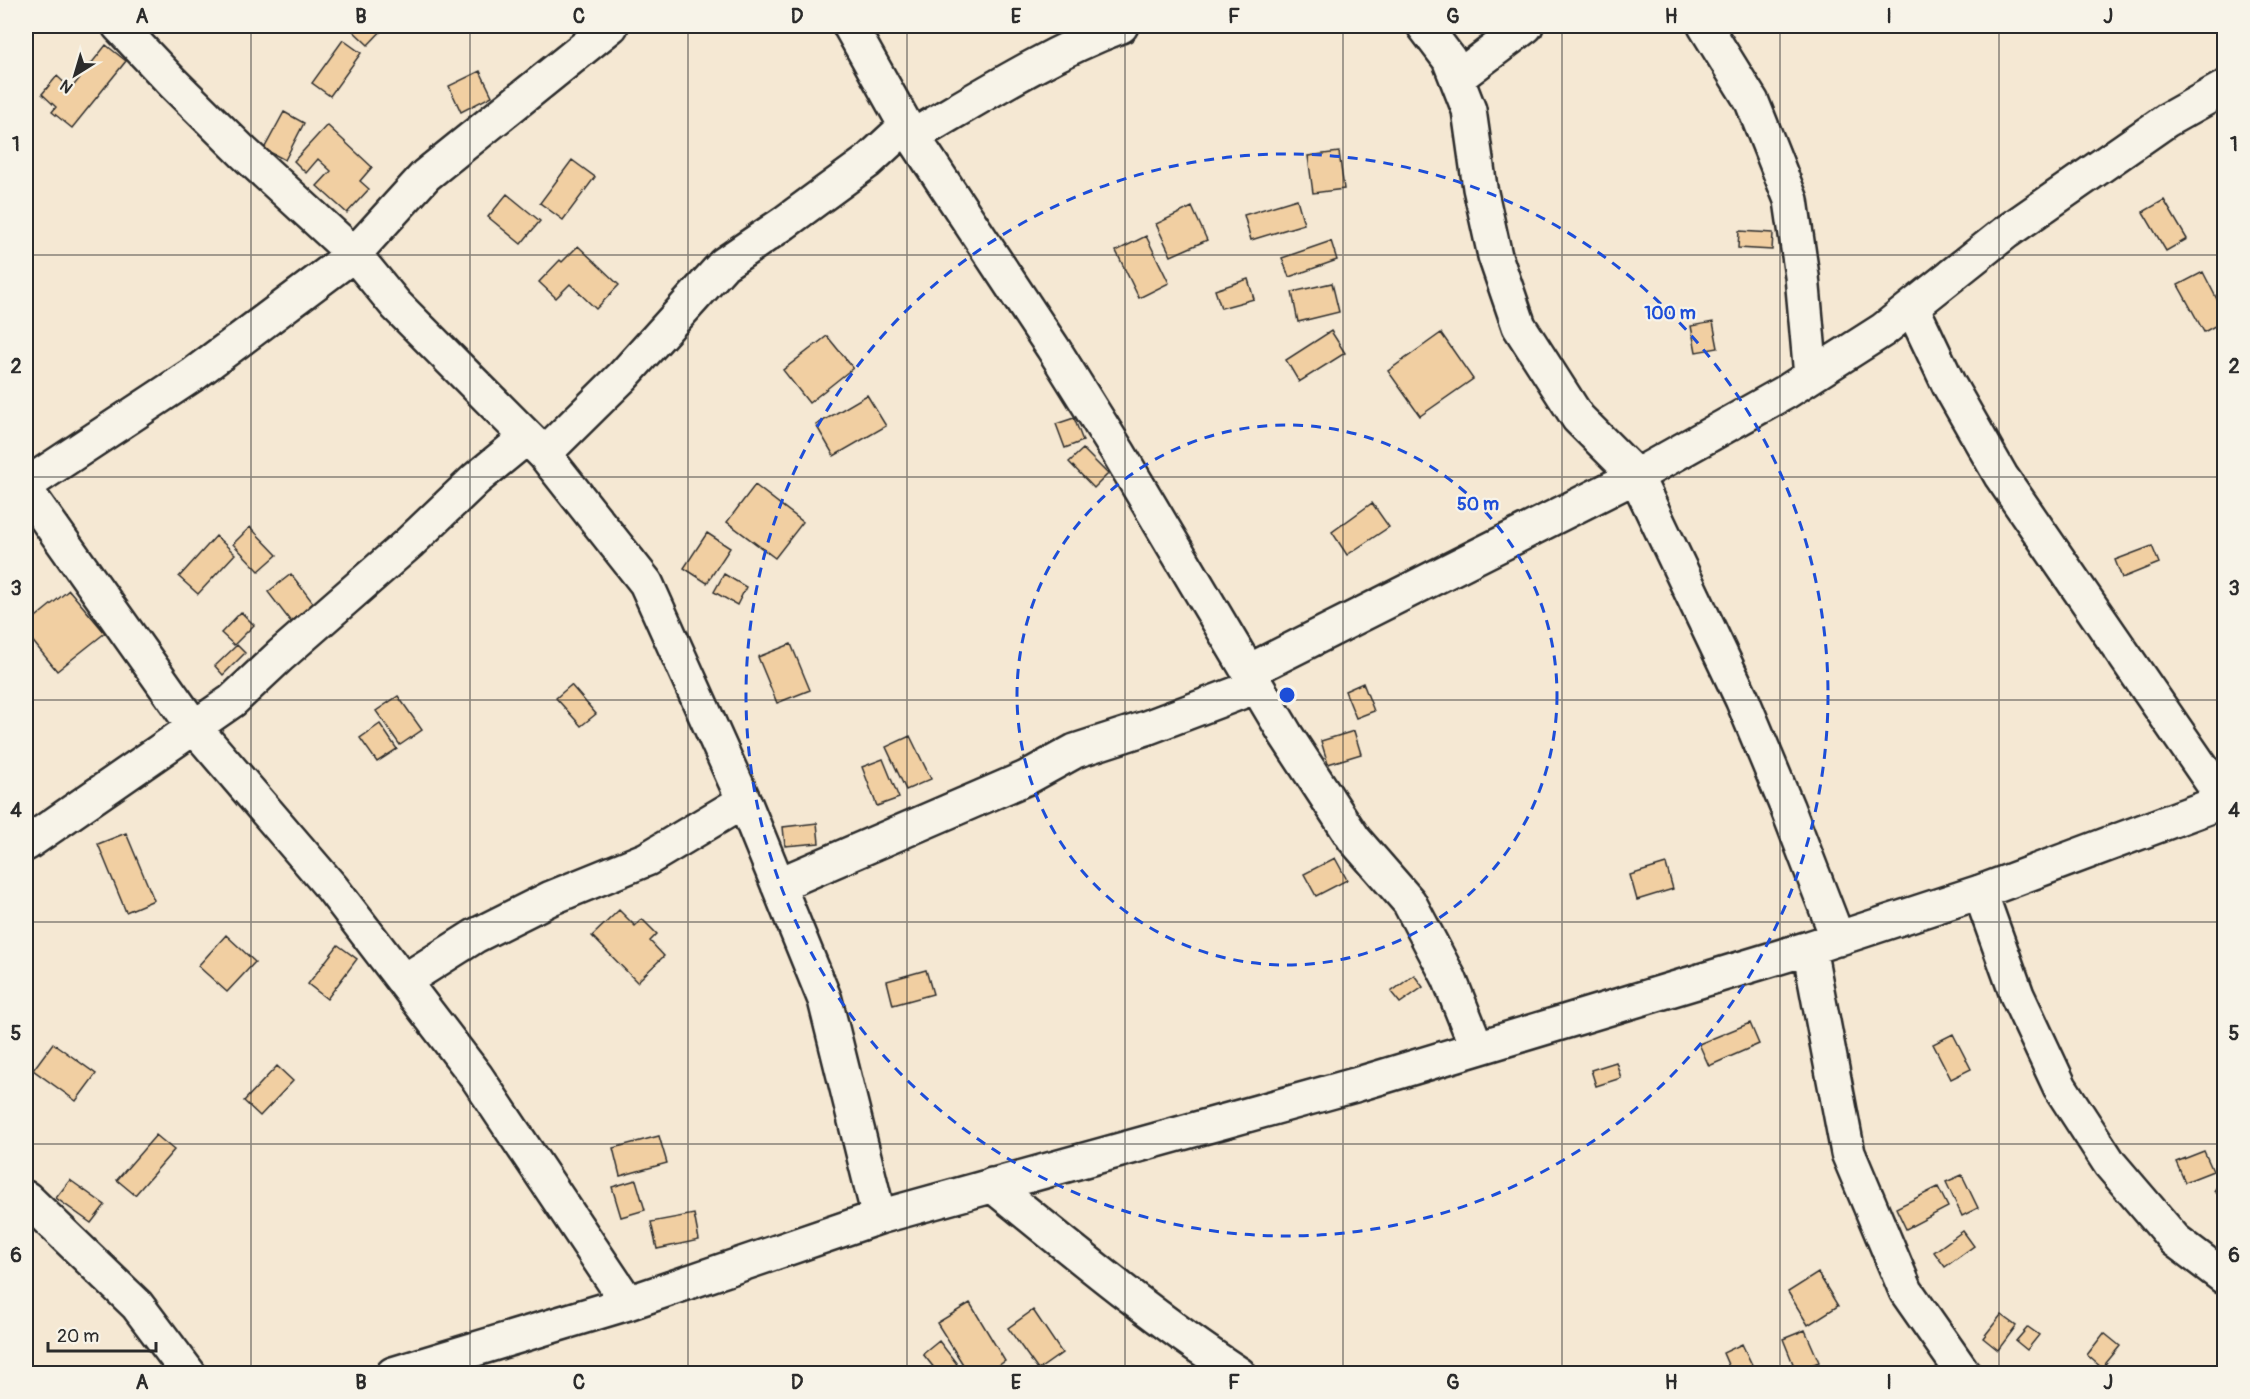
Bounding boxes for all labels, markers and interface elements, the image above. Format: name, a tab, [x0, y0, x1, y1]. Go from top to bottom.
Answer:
text: A	[136, 4, 149, 29]
text: B	[355, 4, 367, 29]
text: C	[573, 4, 585, 29]
text: D	[791, 4, 804, 29]
text: E	[1011, 4, 1022, 29]
text: F	[1228, 4, 1240, 29]
text: G	[1446, 4, 1460, 29]
text: H	[1665, 4, 1678, 29]
text: I	[1886, 4, 1892, 29]
text: J	[2103, 4, 2113, 29]
north arrow	[45, 45, 105, 105]
text: N	[56, 75, 77, 97]
text: 1	[12, 132, 20, 157]
text: 1	[2230, 132, 2238, 157]
text: 100 m	[1644, 302, 1696, 325]
text: 2	[10, 354, 22, 379]
text: 2	[2228, 354, 2240, 379]
text: 50 m	[1457, 493, 1499, 516]
text: 3	[10, 576, 22, 601]
text: 3	[2228, 576, 2240, 601]
centre of rings	[1277, 685, 1297, 705]
text: 4	[10, 798, 22, 823]
text: 4	[2228, 798, 2240, 823]
text: 5	[11, 1021, 22, 1046]
text: 5	[2229, 1021, 2240, 1046]
text: 6	[10, 1243, 22, 1268]
text: 6	[2228, 1243, 2240, 1268]
scale bar	[48, 1315, 156, 1353]
text: 20 m	[57, 1325, 99, 1348]
text: A	[136, 1370, 149, 1395]
text: B	[355, 1370, 367, 1395]
text: C	[573, 1370, 585, 1395]
text: D	[791, 1370, 804, 1395]
text: E	[1011, 1370, 1022, 1395]
text: F	[1228, 1370, 1240, 1395]
text: G	[1446, 1370, 1460, 1395]
text: H	[1665, 1370, 1678, 1395]
text: I	[1886, 1370, 1892, 1395]
text: J	[2103, 1370, 2113, 1395]

